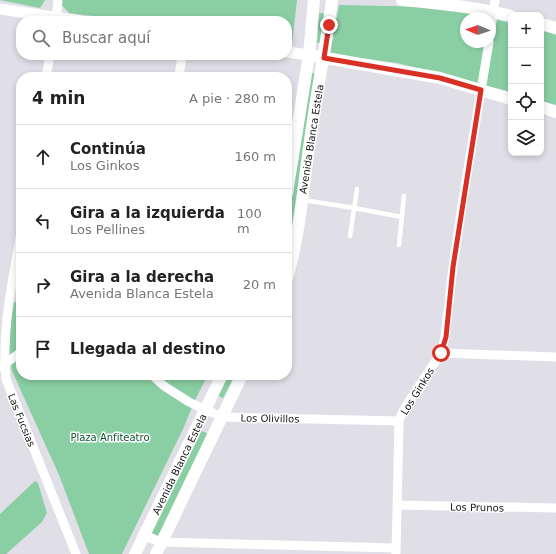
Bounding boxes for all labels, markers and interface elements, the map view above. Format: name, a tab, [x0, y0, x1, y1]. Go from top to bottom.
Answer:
north arrow	[460, 12, 496, 48]
map controls	[508, 12, 544, 156]
button: +	[508, 12, 544, 48]
search box	[16, 16, 292, 60]
route end	[320, 16, 338, 34]
icon: search	[30, 27, 52, 49]
text: Buscar aquí	[62, 29, 150, 47]
button: −	[508, 48, 544, 84]
street label: Avenida Blanca Estela	[297, 84, 326, 195]
button: locate	[508, 84, 544, 120]
text: 4 min	[32, 88, 85, 108]
text: A pie · 280 m	[189, 91, 276, 106]
button: layers	[508, 120, 544, 156]
text: Continúa	[70, 140, 146, 158]
icon: ahead	[32, 146, 54, 168]
text: 160 m	[234, 149, 276, 164]
text: Los Ginkos	[70, 158, 140, 173]
text: Gira a la izquierda	[70, 204, 225, 222]
text: 100 m	[237, 206, 262, 236]
icon: left	[32, 210, 54, 232]
text: Los Pellines	[70, 222, 145, 237]
text: Gira a la derecha	[70, 268, 214, 286]
icon: right	[32, 274, 54, 296]
text: 20 m	[243, 277, 276, 292]
text: Avenida Blanca Estela	[70, 286, 214, 301]
icon: arrive	[32, 338, 54, 360]
text: Llegada al destino	[70, 340, 225, 358]
route start	[432, 344, 450, 362]
street label: Los Ginkos	[399, 366, 436, 417]
street label: Las Fucsias	[6, 392, 37, 448]
street label: Avenida Blanca Estela	[150, 412, 209, 516]
street label: Los Olivillos	[240, 412, 300, 425]
park label: Plaza Anfiteatro	[70, 432, 150, 443]
street label: Los Prunos	[450, 502, 504, 513]

